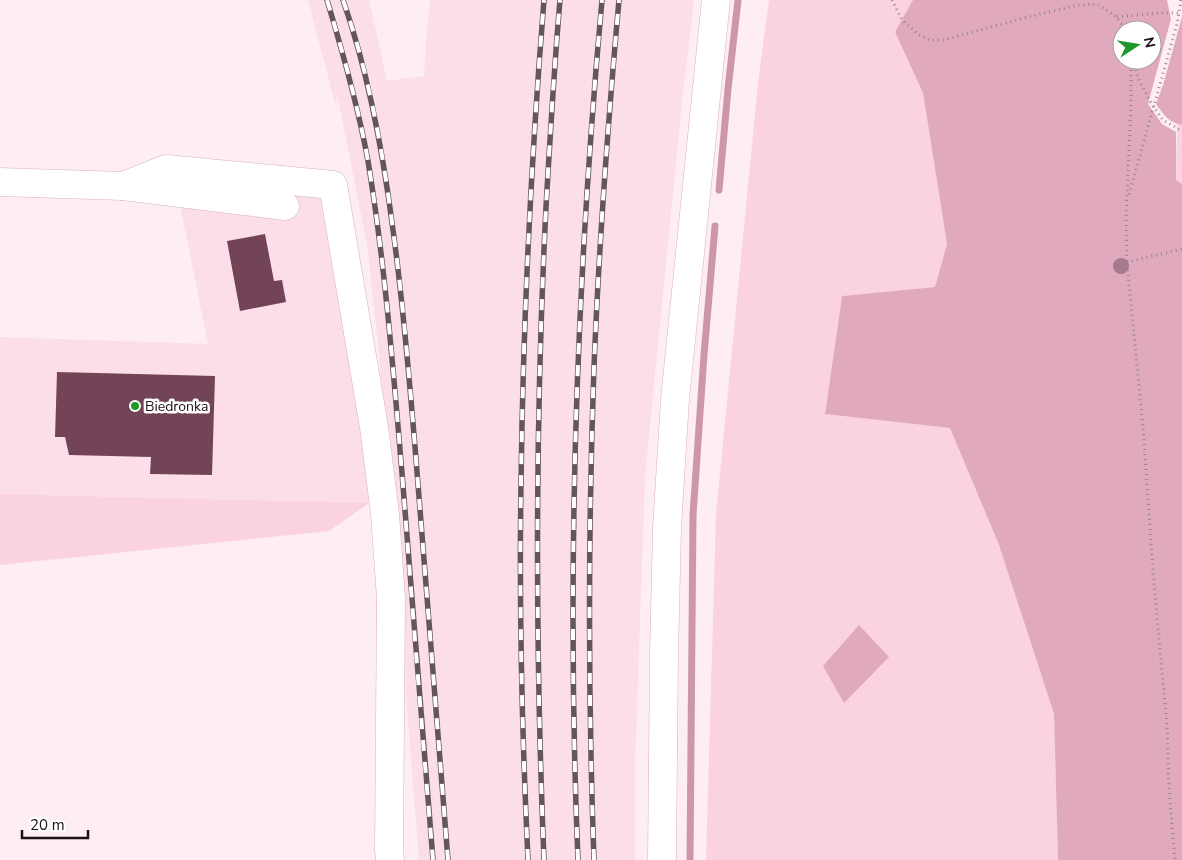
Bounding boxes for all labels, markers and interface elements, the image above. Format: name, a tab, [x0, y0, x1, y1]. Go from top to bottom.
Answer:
north arrow	[1112, 20, 1162, 70]
text: N	[1139, 35, 1160, 50]
place label: Biedronka	[145, 397, 208, 416]
marker: Biedronka	[129, 400, 141, 412]
scale bar	[22, 808, 89, 840]
text: 20 m	[30, 815, 65, 835]

